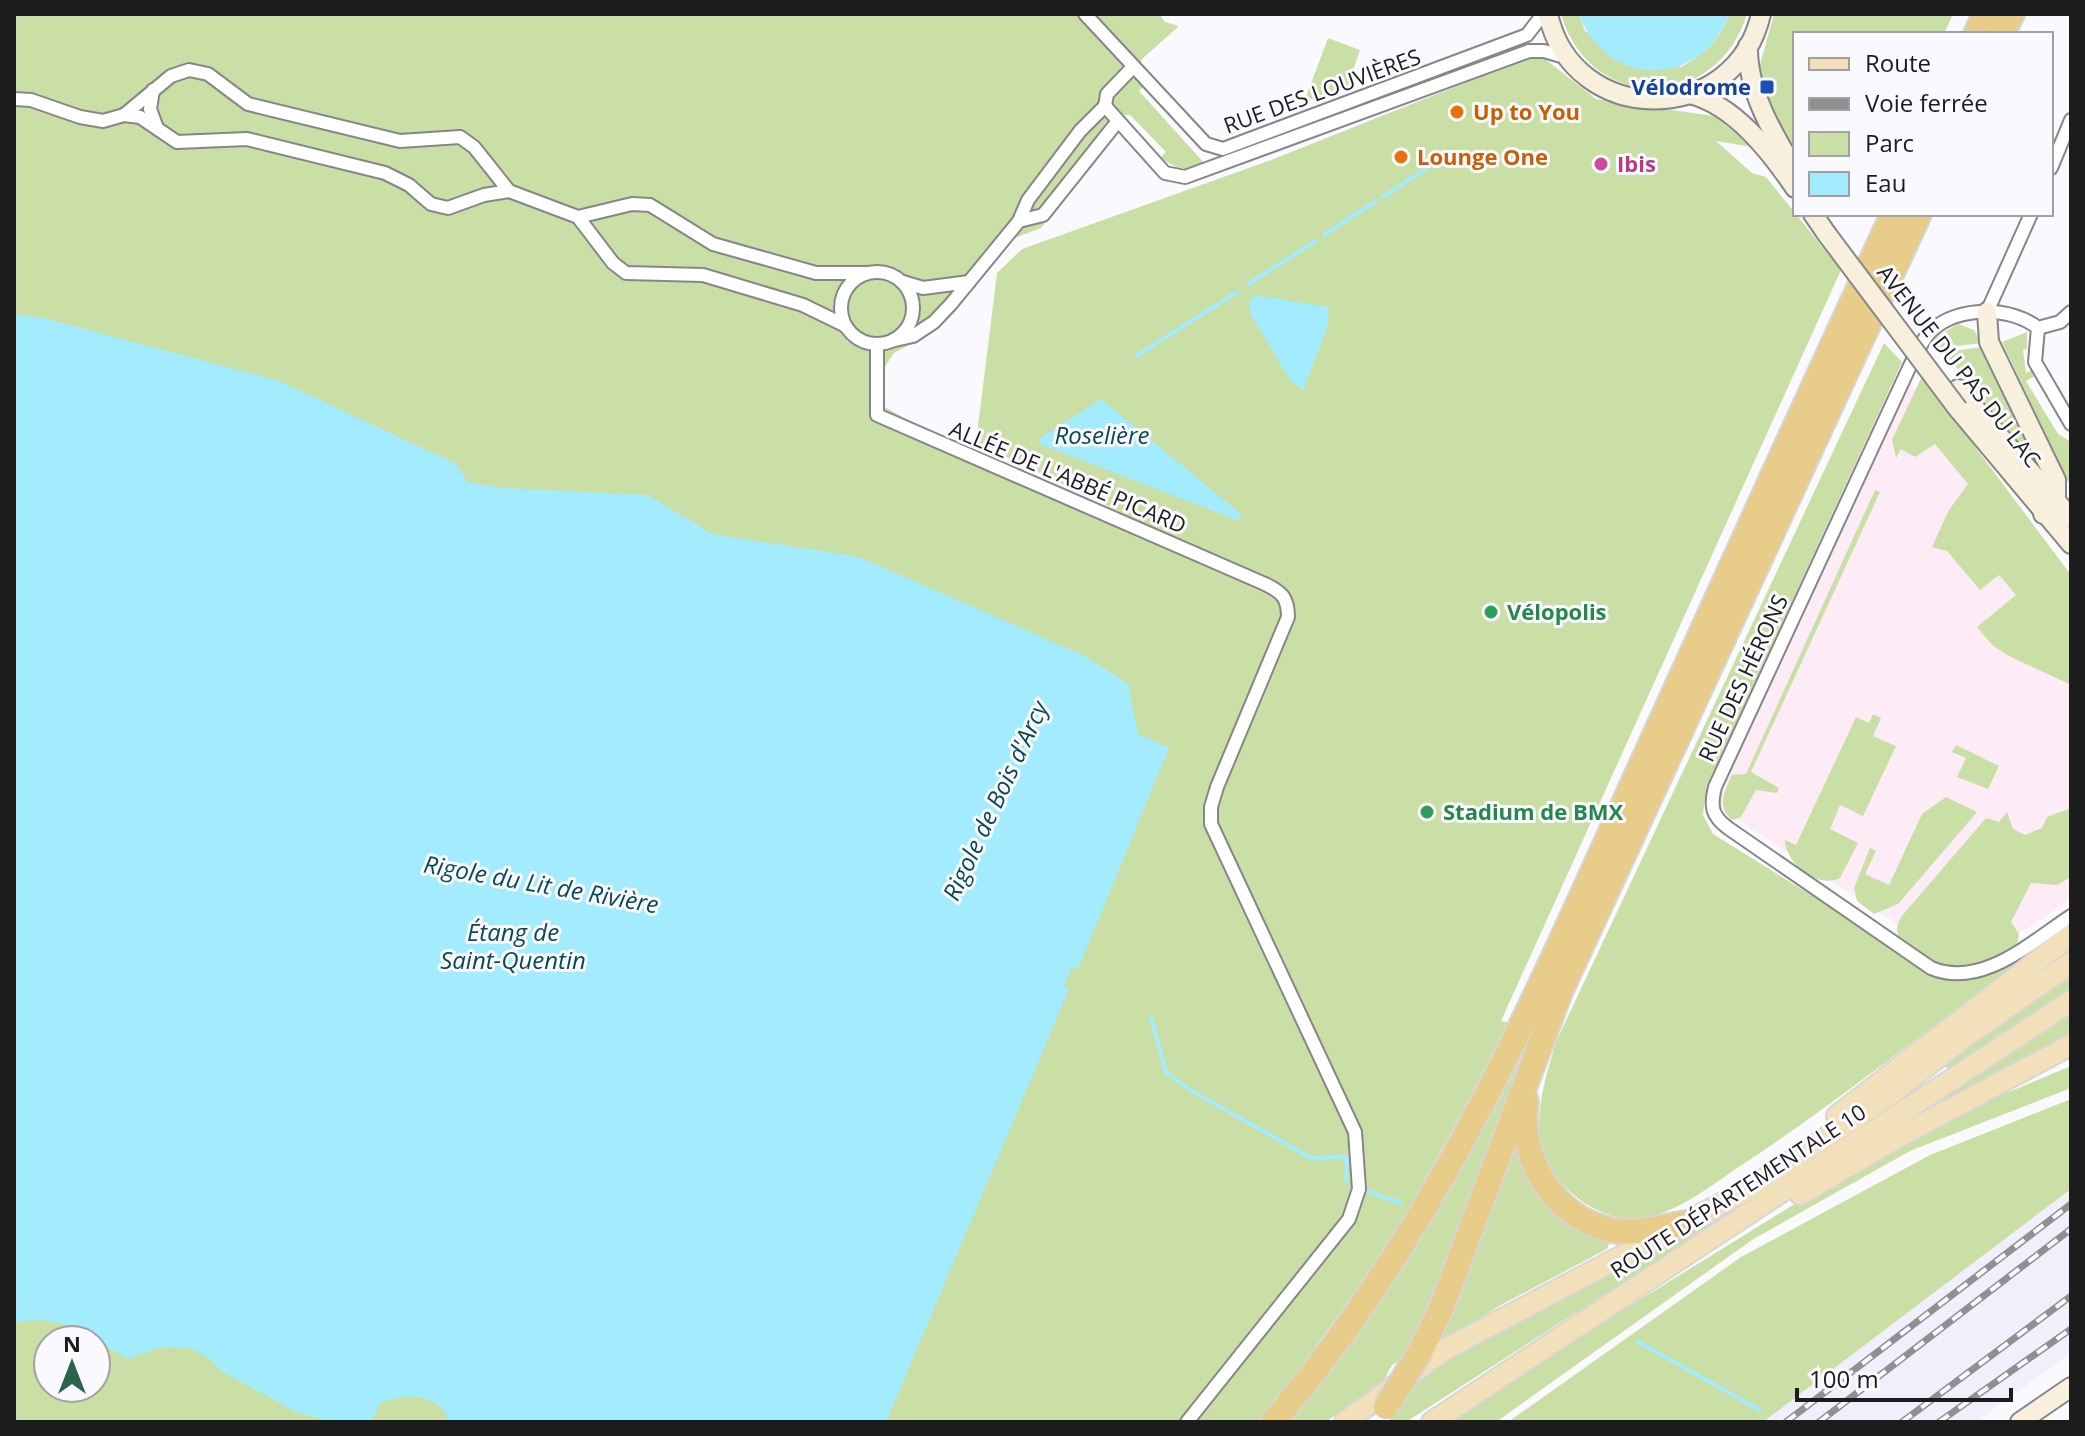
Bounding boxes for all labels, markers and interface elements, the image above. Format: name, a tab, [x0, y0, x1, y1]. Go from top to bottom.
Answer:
legend	[1793, 32, 2053, 216]
street label: RUE DES LOUVIÈRES	[1219, 40, 1424, 140]
text: Route	[1865, 46, 1931, 79]
place label: Vélodrome	[1631, 71, 1751, 101]
marker: Vélodrome	[1758, 78, 1776, 96]
text: Voie ferrée	[1865, 86, 1988, 119]
place label: Up to You	[1473, 96, 1580, 126]
marker: Up to You	[1448, 103, 1466, 121]
text: Parc	[1865, 126, 1914, 159]
place label: Lounge One	[1417, 141, 1548, 171]
marker: Lounge One	[1392, 148, 1410, 166]
place label: Ibis	[1617, 148, 1656, 178]
marker: Ibis	[1592, 155, 1610, 173]
text: Eau	[1865, 166, 1906, 199]
street label: AVENUE DU PAS DU LAC	[1871, 258, 2048, 473]
street label: ALLÉE DE L'ABBÉ PICARD	[946, 413, 1191, 540]
water label: Roselière	[1054, 418, 1150, 451]
street label: RUE DES HÉRONS	[1690, 589, 1794, 766]
place label: Vélopolis	[1507, 596, 1607, 626]
marker: Vélopolis	[1482, 603, 1500, 621]
water label: Rigole de Bois d'Arcy	[934, 694, 1056, 905]
place label: Stadium de BMX	[1443, 796, 1624, 826]
marker: Stadium de BMX	[1418, 803, 1436, 821]
water label: Rigole du Lit de Rivière	[421, 847, 661, 920]
water label: Étang de Saint-Quentin	[440, 915, 586, 976]
street label: ROUTE DÉPARTEMENTALE 10	[1604, 1096, 1871, 1284]
north arrow	[32, 1324, 112, 1404]
text: N	[63, 1328, 81, 1358]
scale bar	[1797, 1352, 2011, 1402]
text: 100 m	[1809, 1362, 1879, 1395]

